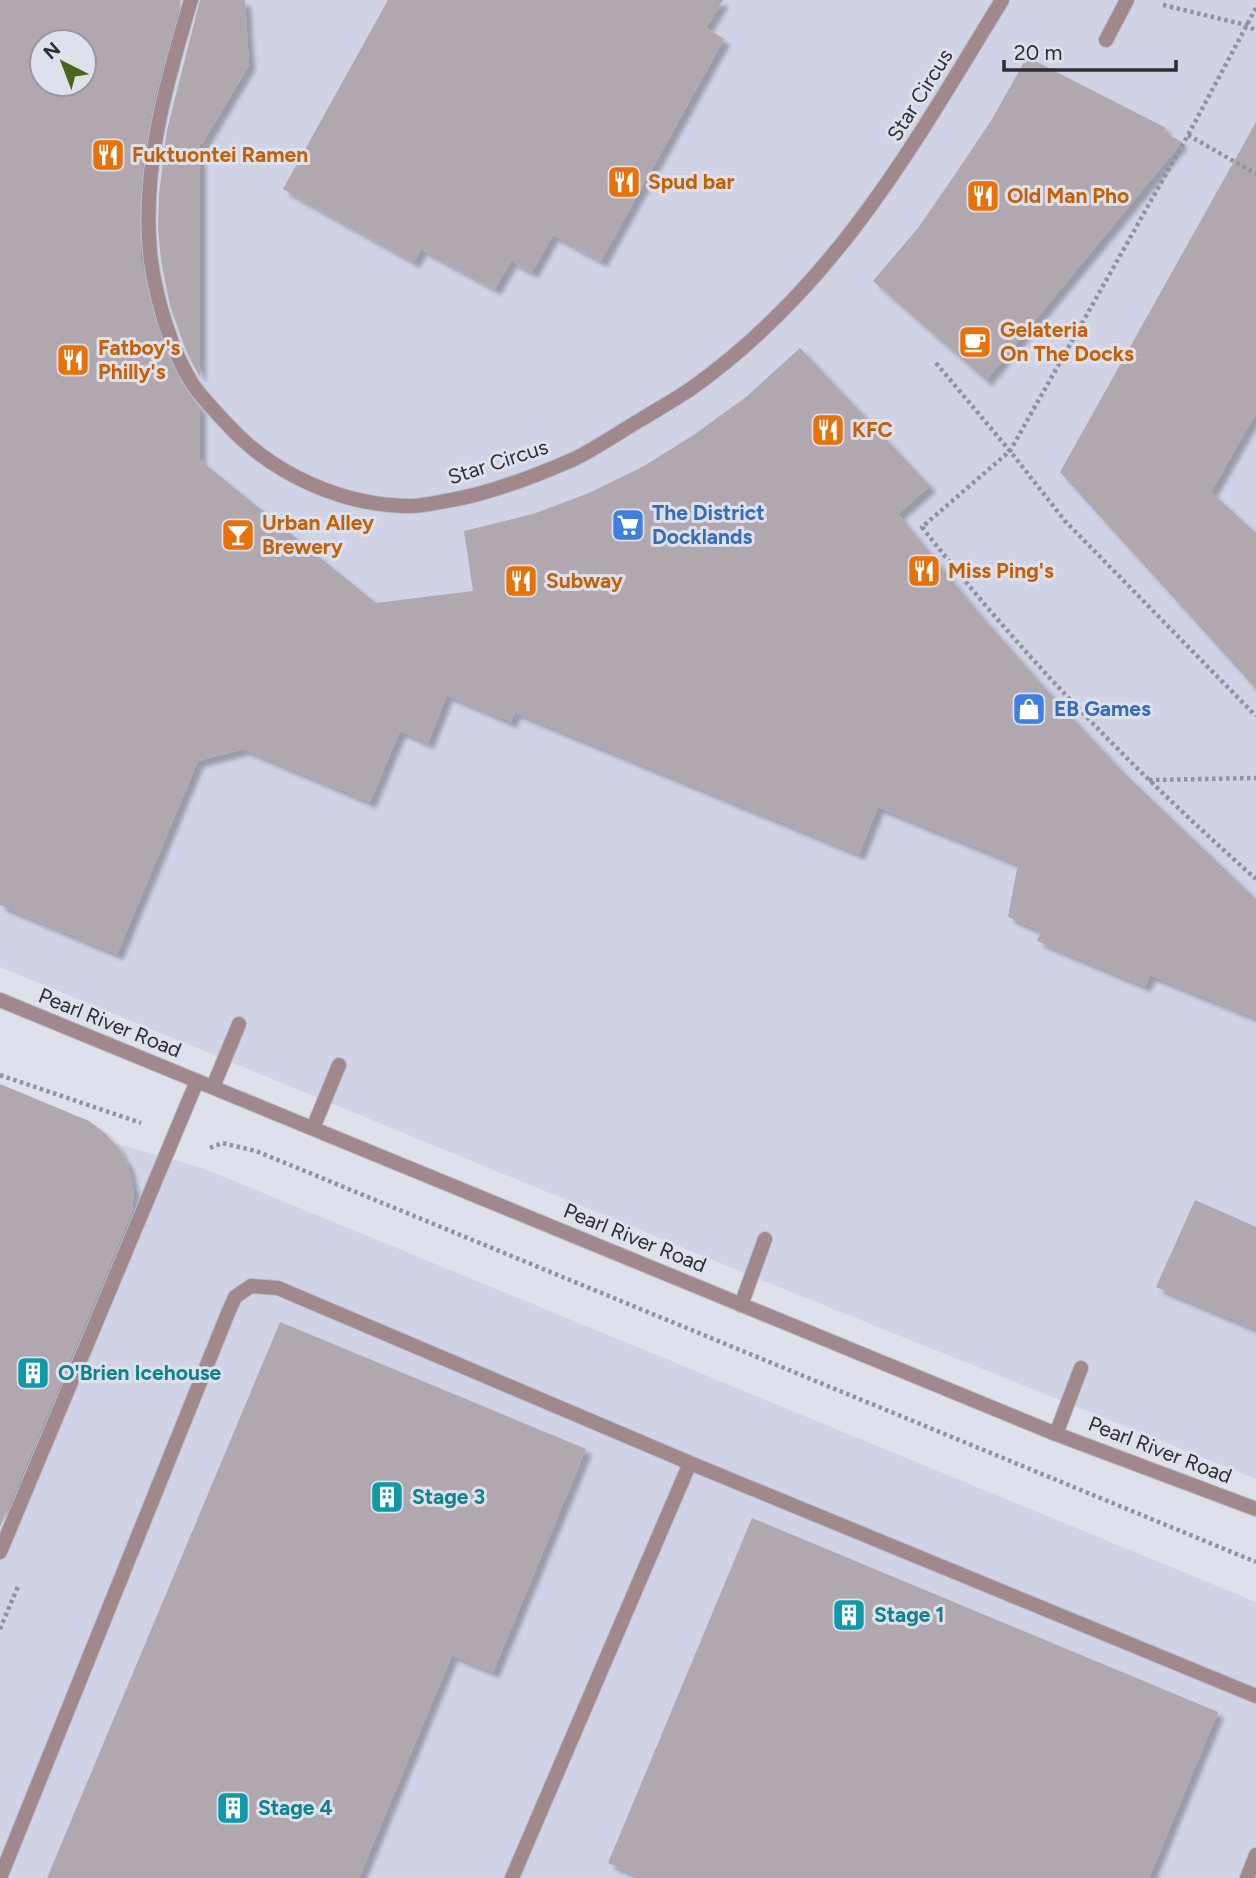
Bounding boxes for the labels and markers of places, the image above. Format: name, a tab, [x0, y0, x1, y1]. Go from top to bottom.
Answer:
restaurant icon: Fuktuontei Ramen	[89, 136, 127, 174]
place label: Fuktuontei Ramen	[132, 142, 308, 167]
restaurant icon: Spud bar	[605, 163, 643, 201]
place label: Spud bar	[648, 169, 734, 194]
restaurant icon: Old Man Pho	[964, 177, 1002, 215]
place label: Old Man Pho	[1007, 183, 1129, 208]
place label: Gelateria On The Docks	[1000, 317, 1134, 366]
cafe icon: Gelateria On The Docks	[956, 323, 994, 361]
place label: Fatboy's Philly's	[98, 335, 181, 384]
restaurant icon: Fatboy's Philly's	[54, 341, 92, 379]
restaurant icon: KFC	[809, 411, 847, 449]
place label: KFC	[852, 417, 893, 442]
place label: The District Docklands	[652, 500, 765, 549]
supermarket icon: The District Docklands	[609, 506, 647, 544]
place label: Urban Alley Brewery	[262, 510, 375, 559]
bar icon: Urban Alley Brewery	[219, 516, 257, 554]
restaurant icon: Miss Ping's	[905, 552, 943, 590]
place label: Miss Ping's	[948, 558, 1054, 583]
restaurant icon: Subway	[502, 562, 540, 600]
place label: Subway	[546, 568, 624, 593]
shop icon: EB Games	[1010, 690, 1048, 728]
place label: EB Games	[1054, 696, 1151, 721]
building icon: O'Brien Icehouse	[14, 1354, 52, 1392]
place label: O'Brien Icehouse	[58, 1360, 222, 1385]
building icon: Stage 3	[368, 1478, 406, 1516]
place label: Stage 3	[412, 1484, 485, 1509]
building icon: Stage 1	[830, 1596, 868, 1634]
place label: Stage 1	[874, 1602, 944, 1627]
building icon: Stage 4	[214, 1789, 252, 1827]
place label: Stage 4	[258, 1795, 333, 1820]

